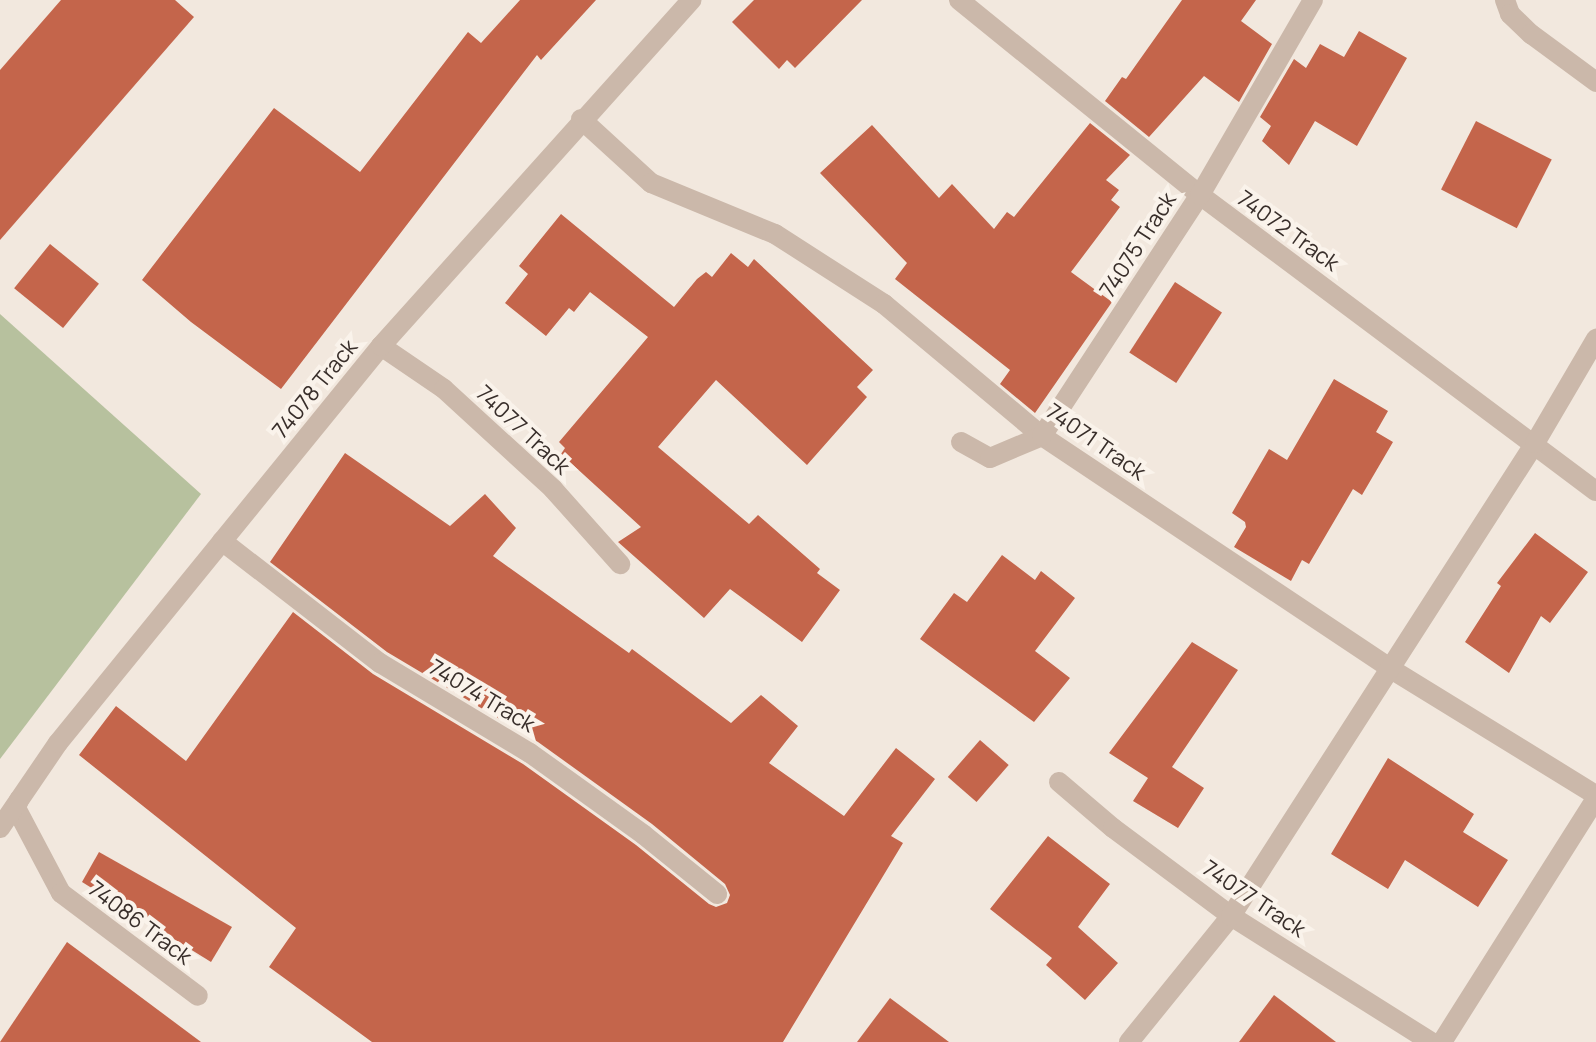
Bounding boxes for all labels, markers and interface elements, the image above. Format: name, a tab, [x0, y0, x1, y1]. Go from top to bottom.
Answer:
street label: 74072 Track	[1232, 185, 1344, 277]
street label: 74075 Track	[1094, 188, 1182, 302]
street label: 74078 Track	[267, 334, 363, 444]
street label: 74077 Track	[471, 380, 575, 480]
street label: 74071 Track	[1041, 398, 1151, 486]
street label: 74074 Track	[424, 654, 540, 738]
street label: 74077 Track	[1198, 855, 1310, 943]
street label: 74086 Track	[83, 876, 197, 970]

